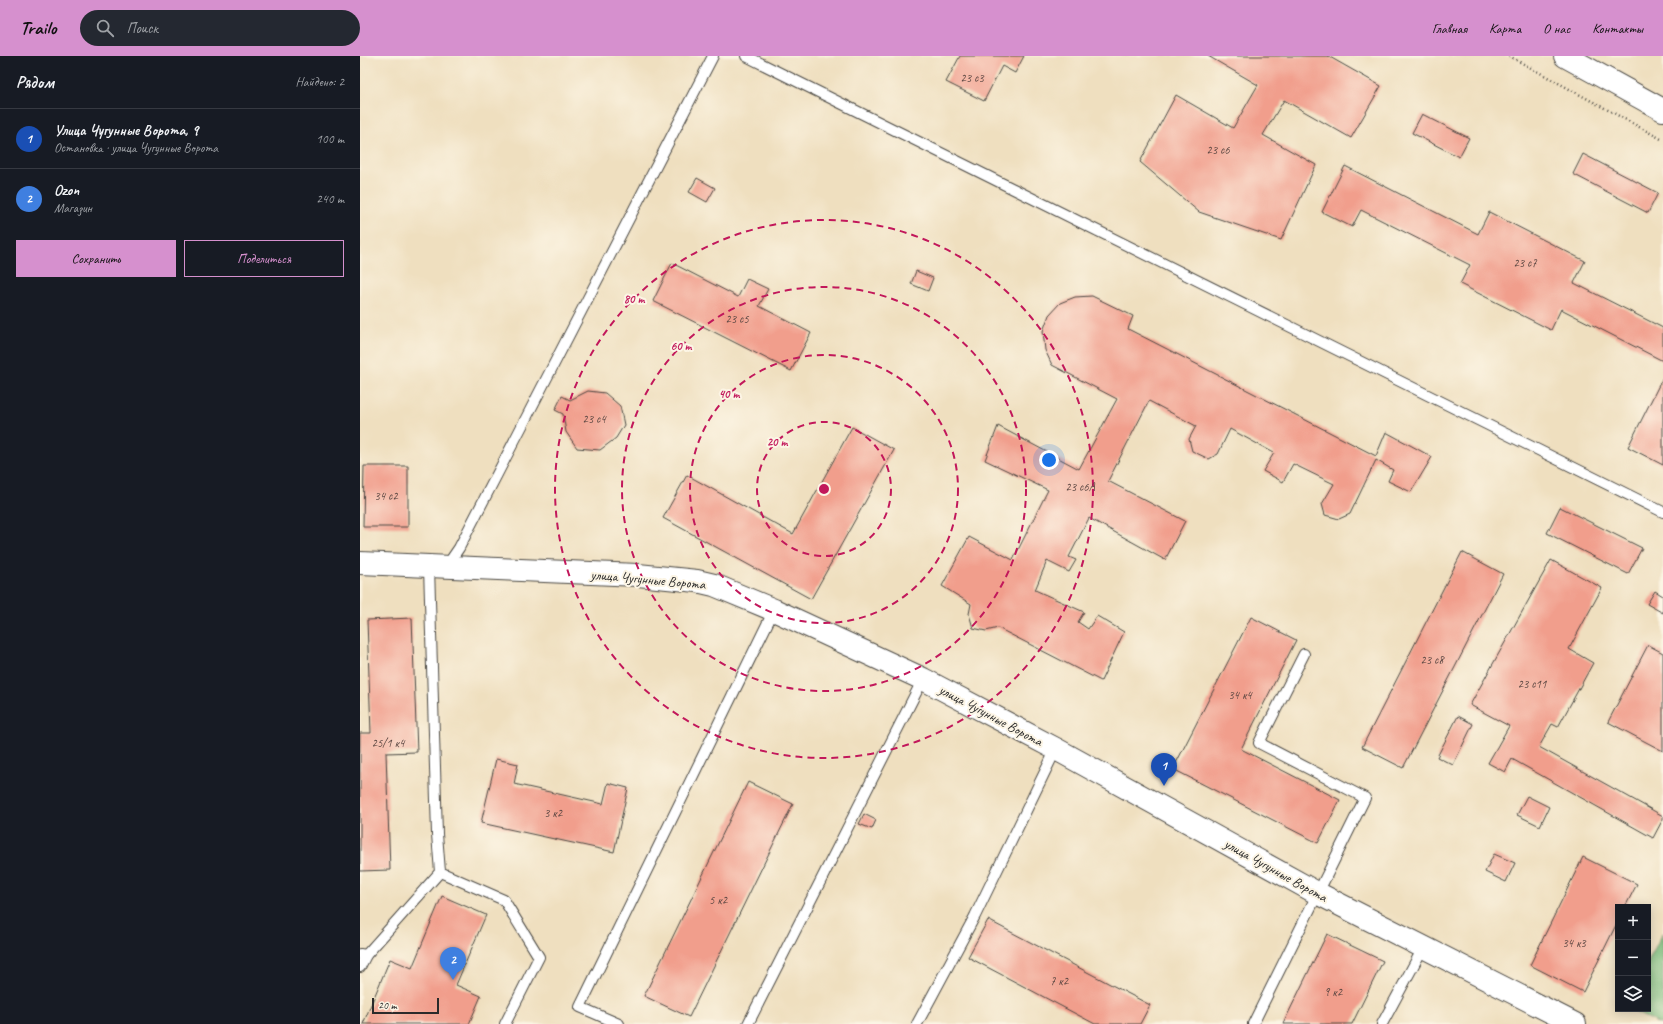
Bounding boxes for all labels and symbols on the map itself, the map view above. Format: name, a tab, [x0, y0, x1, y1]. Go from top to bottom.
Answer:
house number: 23 с3	[960, 70, 985, 86]
house number: 23 с6	[1206, 142, 1230, 158]
house number: 23 с7	[1513, 255, 1537, 271]
text: 80 m	[624, 291, 645, 307]
house number: 23 с5	[725, 311, 749, 327]
text: 60 m	[671, 338, 693, 354]
text: 40 m	[719, 386, 740, 402]
house number: 23 с4	[582, 411, 607, 427]
text: 20 m	[767, 434, 788, 450]
your location	[1039, 450, 1059, 470]
house number: 23 с6А	[1065, 479, 1096, 495]
centre of rings	[817, 482, 831, 496]
house number: 34 с2	[374, 488, 399, 504]
street label: улица Чугунные Ворота	[589, 566, 707, 593]
house number: 23 с8	[1420, 652, 1445, 668]
house number: 23 с11	[1518, 676, 1547, 692]
street label: улица Чугунные Ворота	[935, 681, 1046, 750]
house number: 34 к4	[1228, 687, 1253, 703]
house number: 25/1 к4	[372, 735, 406, 751]
pin: 1	[1151, 753, 1177, 786]
house number: 3 к2	[544, 805, 564, 821]
street label: улица Чугунные Ворота	[1221, 835, 1331, 906]
house number: 5 к2	[709, 892, 729, 908]
house number: 34 к3	[1562, 935, 1587, 951]
pin: 2	[440, 947, 466, 980]
house number: 7 к2	[1050, 973, 1070, 989]
house number: 9 к2	[1324, 984, 1344, 1000]
scale bar	[372, 996, 439, 1015]

